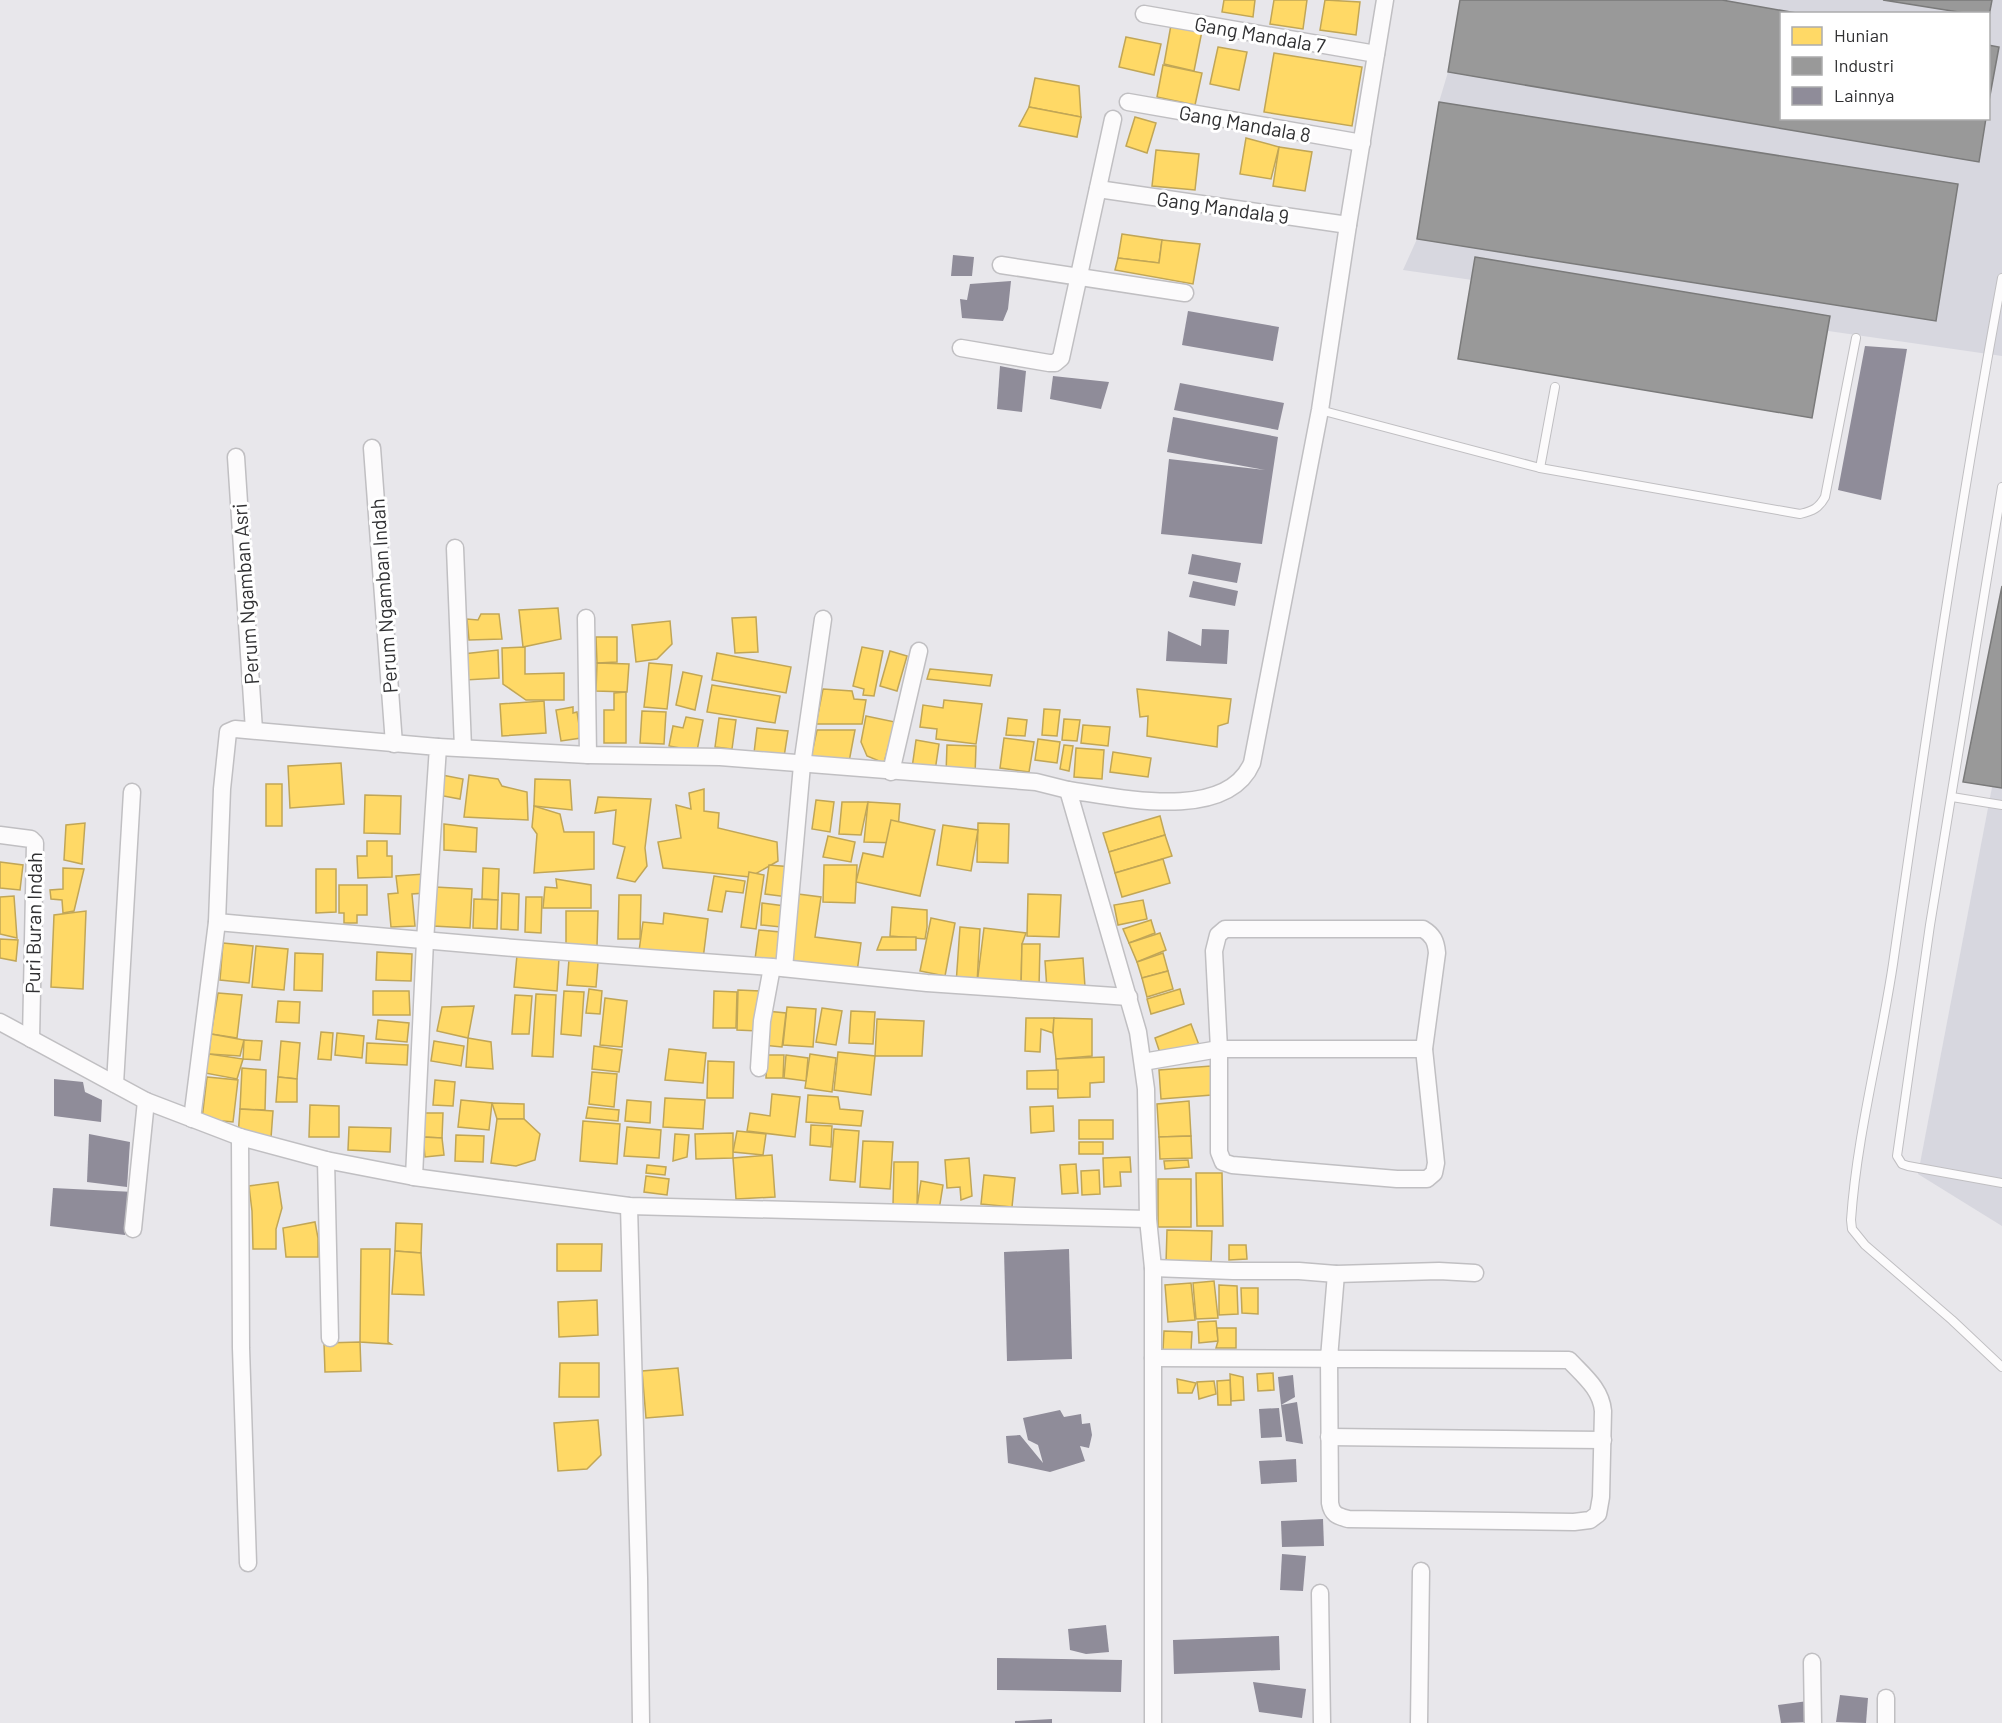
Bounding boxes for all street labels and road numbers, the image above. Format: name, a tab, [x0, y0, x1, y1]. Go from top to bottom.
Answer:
street label: Gang Mandala 7	[1193, 11, 1328, 57]
street label: Gang Mandala 8	[1177, 100, 1313, 146]
street label: Gang Mandala 9	[1155, 186, 1291, 228]
street label: Perum Ngamban Indah	[364, 498, 402, 694]
street label: Perum Ngamban Asri	[227, 503, 263, 685]
street label: Puri Buran Indah	[20, 852, 46, 994]

